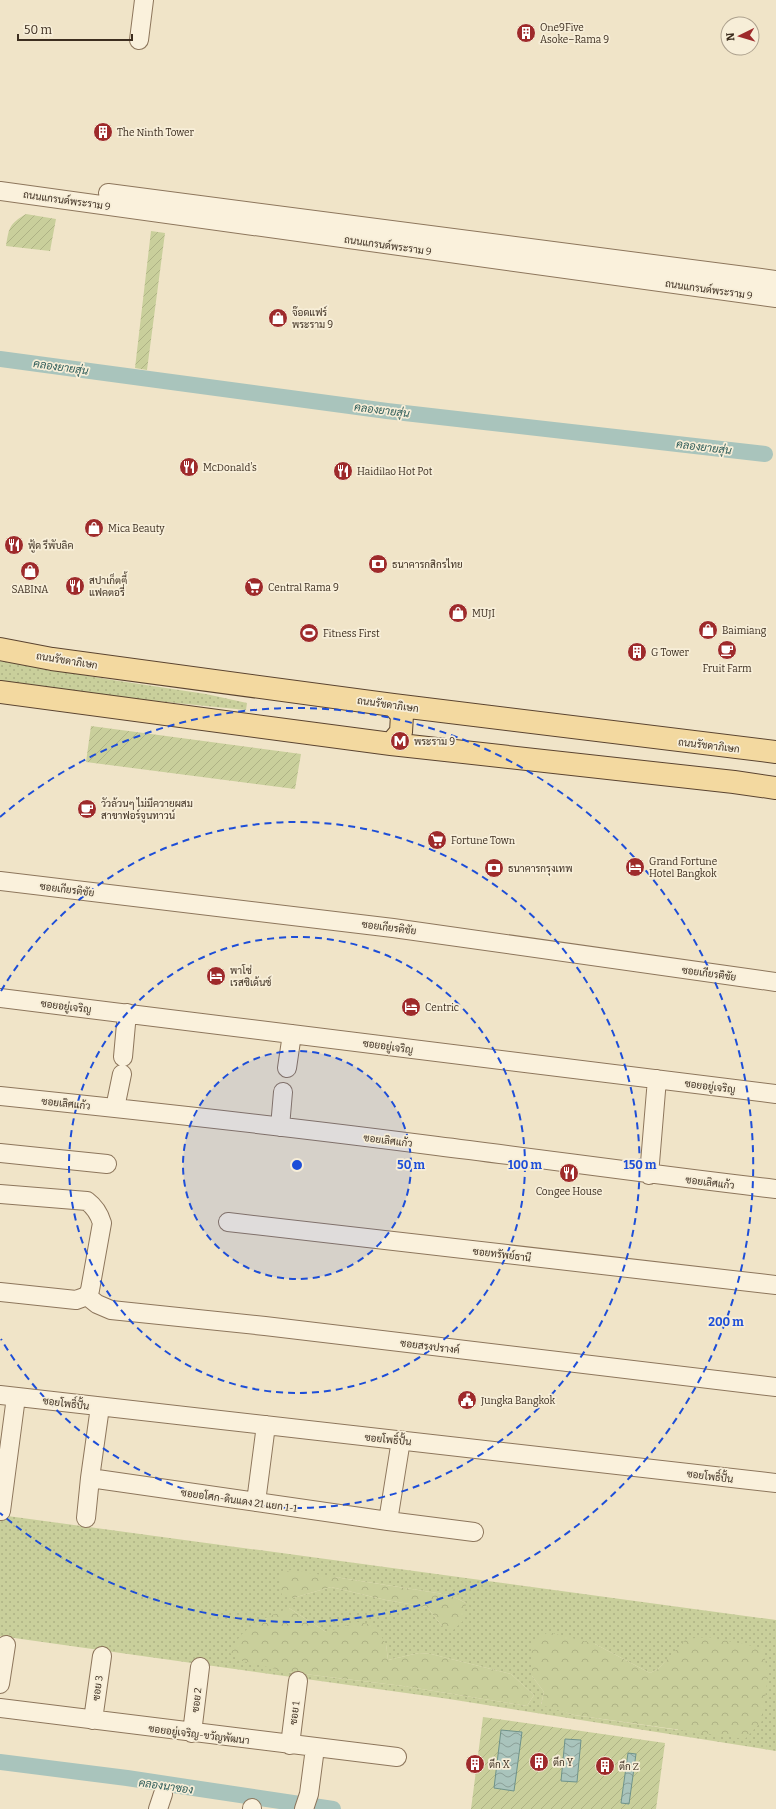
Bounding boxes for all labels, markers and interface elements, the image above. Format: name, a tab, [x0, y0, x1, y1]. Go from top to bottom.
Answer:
scale bar	[18, 16, 132, 42]
north arrow	[720, 16, 760, 56]
building icon: One9Five Asoke–Rama 9	[515, 22, 537, 44]
place label: One9Five Asoke–Rama 9	[540, 22, 609, 46]
text: 50 m	[24, 23, 53, 37]
text: N	[724, 32, 737, 42]
building icon: The Ninth Tower	[92, 121, 114, 143]
place label: The Ninth Tower	[117, 127, 195, 139]
street label: ถนนแกรนด์พระราม 9	[22, 187, 112, 213]
street label: ถนนแกรนด์พระราม 9	[343, 232, 433, 258]
street label: ถนนแกรนด์พระราม 9	[664, 276, 754, 302]
place label: จ๊อดแฟร์ พระราม 9	[292, 305, 333, 331]
shop icon: จ๊อดแฟร์ พระราม 9	[267, 307, 289, 329]
water label: คลองยายสุ่น	[32, 356, 90, 380]
water label: คลองยายสุ่น	[353, 400, 411, 422]
water label: คลองยายสุ่น	[675, 437, 733, 459]
restaurant icon: McDonald's	[178, 456, 200, 478]
restaurant icon: Haidilao Hot Pot	[332, 460, 354, 482]
place label: McDonald's	[203, 462, 257, 474]
place label: Haidilao Hot Pot	[357, 466, 433, 478]
shop icon: Mica Beauty	[83, 517, 105, 539]
place label: Mica Beauty	[108, 523, 165, 535]
restaurant icon: ฟู้ด รีพับลิค	[3, 534, 25, 556]
place label: ฟู้ด รีพับลิค	[28, 539, 73, 553]
bank icon: ธนาคารกสิกรไทย	[367, 553, 389, 575]
place label: ธนาคารกสิกรไทย	[392, 558, 463, 571]
shop icon: SABINA	[19, 560, 41, 582]
place label: สปาเก็ตตี้ แฟคตอรี่	[89, 571, 128, 599]
restaurant icon: สปาเก็ตตี้ แฟคตอรี่	[64, 575, 86, 597]
supermarket icon: Central Rama 9	[243, 576, 265, 598]
place label: Central Rama 9	[268, 582, 339, 594]
place label: SABINA	[12, 584, 49, 596]
shop icon: MUJI	[447, 602, 469, 624]
place label: MUJI	[472, 608, 496, 620]
shop icon: Baimiang	[697, 619, 719, 641]
sports icon: Fitness First	[298, 622, 320, 644]
place label: Baimiang	[722, 625, 767, 637]
place label: Fitness First	[323, 628, 380, 640]
cafe icon: Fruit Farm	[716, 639, 738, 661]
building icon: G Tower	[626, 641, 648, 663]
place label: G Tower	[651, 647, 690, 659]
street label: ถนนรัชดาภิเษก	[35, 649, 99, 672]
place label: Fruit Farm	[702, 663, 752, 675]
street label: ถนนรัชดาภิเษก	[356, 694, 420, 715]
metro station icon: พระราม 9	[389, 730, 411, 752]
street label: ถนนรัชดาภิเษก	[677, 735, 741, 756]
place label: พระราม 9	[414, 736, 455, 748]
place label: วัวล้วนๆ ไม่มีควายผสม สาขาฟอร์จูนทาวน์	[101, 797, 193, 823]
cafe icon: วัวล้วนๆ ไม่มีควายผสม สาขาฟอร์จูนทาวน์	[76, 798, 98, 820]
supermarket icon: Fortune Town	[426, 829, 448, 851]
place label: Fortune Town	[451, 835, 516, 847]
hotel icon: Grand Fortune Hotel Bangkok	[624, 856, 646, 878]
place label: Grand Fortune Hotel Bangkok	[649, 856, 717, 880]
bank icon: ธนาคารกรุงเทพ	[483, 857, 505, 879]
place label: ธนาคารกรุงเทพ	[508, 863, 572, 876]
street label: ซอยเกียรติชัย	[39, 880, 95, 899]
street label: ซอยเกียรติชัย	[361, 918, 417, 937]
street label: ซอยเกียรติชัย	[681, 963, 737, 984]
place label: พาโซ่ เรสซิเด้นซ์	[230, 964, 271, 989]
hotel icon: พาโซ่ เรสซิเด้นซ์	[205, 965, 227, 987]
hotel icon: Centric	[400, 996, 422, 1018]
street label: ซอยอยู่เจริญ	[40, 997, 92, 1017]
place label: Centric	[425, 1002, 459, 1014]
street label: ซอยอยู่เจริญ	[362, 1036, 414, 1057]
street label: ซอยอยู่เจริญ	[684, 1077, 736, 1097]
street label: ซอยเลิศแก้ว	[41, 1094, 91, 1113]
street label: ซอยเลิศแก้ว	[363, 1131, 413, 1150]
centre of rings	[290, 1158, 304, 1172]
text: 50 m	[397, 1158, 425, 1172]
text: 100 m	[508, 1158, 543, 1172]
text: 150 m	[624, 1158, 657, 1172]
restaurant icon: Congee House	[558, 1162, 580, 1184]
street label: ซอยเลิศแก้ว	[685, 1173, 735, 1192]
place label: Congee House	[536, 1186, 602, 1198]
street label: ซอยทรัพย์ธานี	[472, 1243, 532, 1265]
text: 200 m	[708, 1315, 744, 1329]
street label: ซอยสรงปรางค์	[399, 1335, 461, 1357]
public building icon: Jungka Bangkok	[456, 1389, 478, 1411]
street label: ซอยโพธิ์ปั้น	[42, 1392, 90, 1413]
place label: Jungka Bangkok	[480, 1395, 556, 1407]
street label: ซอยโพธิ์ปั้น	[364, 1428, 412, 1448]
street label: ซอยโพธิ์ปั้น	[686, 1465, 734, 1486]
street label: ซอยอโศก-ดินแดง 21 แยก 1-1	[180, 1486, 298, 1515]
street label: ซอย 3	[90, 1674, 106, 1702]
street label: ซอย 2	[190, 1687, 204, 1713]
street label: ซอย 1	[288, 1701, 302, 1726]
street label: ซอยอยู่เจริญ-ขวัญพัฒนา	[147, 1722, 250, 1748]
building icon: ตึก Y	[528, 1751, 550, 1773]
building icon: ตึก X	[464, 1753, 486, 1775]
building icon: ตึก Z	[594, 1755, 616, 1777]
place label: ตึก Y	[553, 1756, 574, 1769]
place label: ตึก X	[489, 1758, 510, 1771]
place label: ตึก Z	[619, 1760, 639, 1773]
water label: คลองนาซอง	[138, 1776, 194, 1797]

